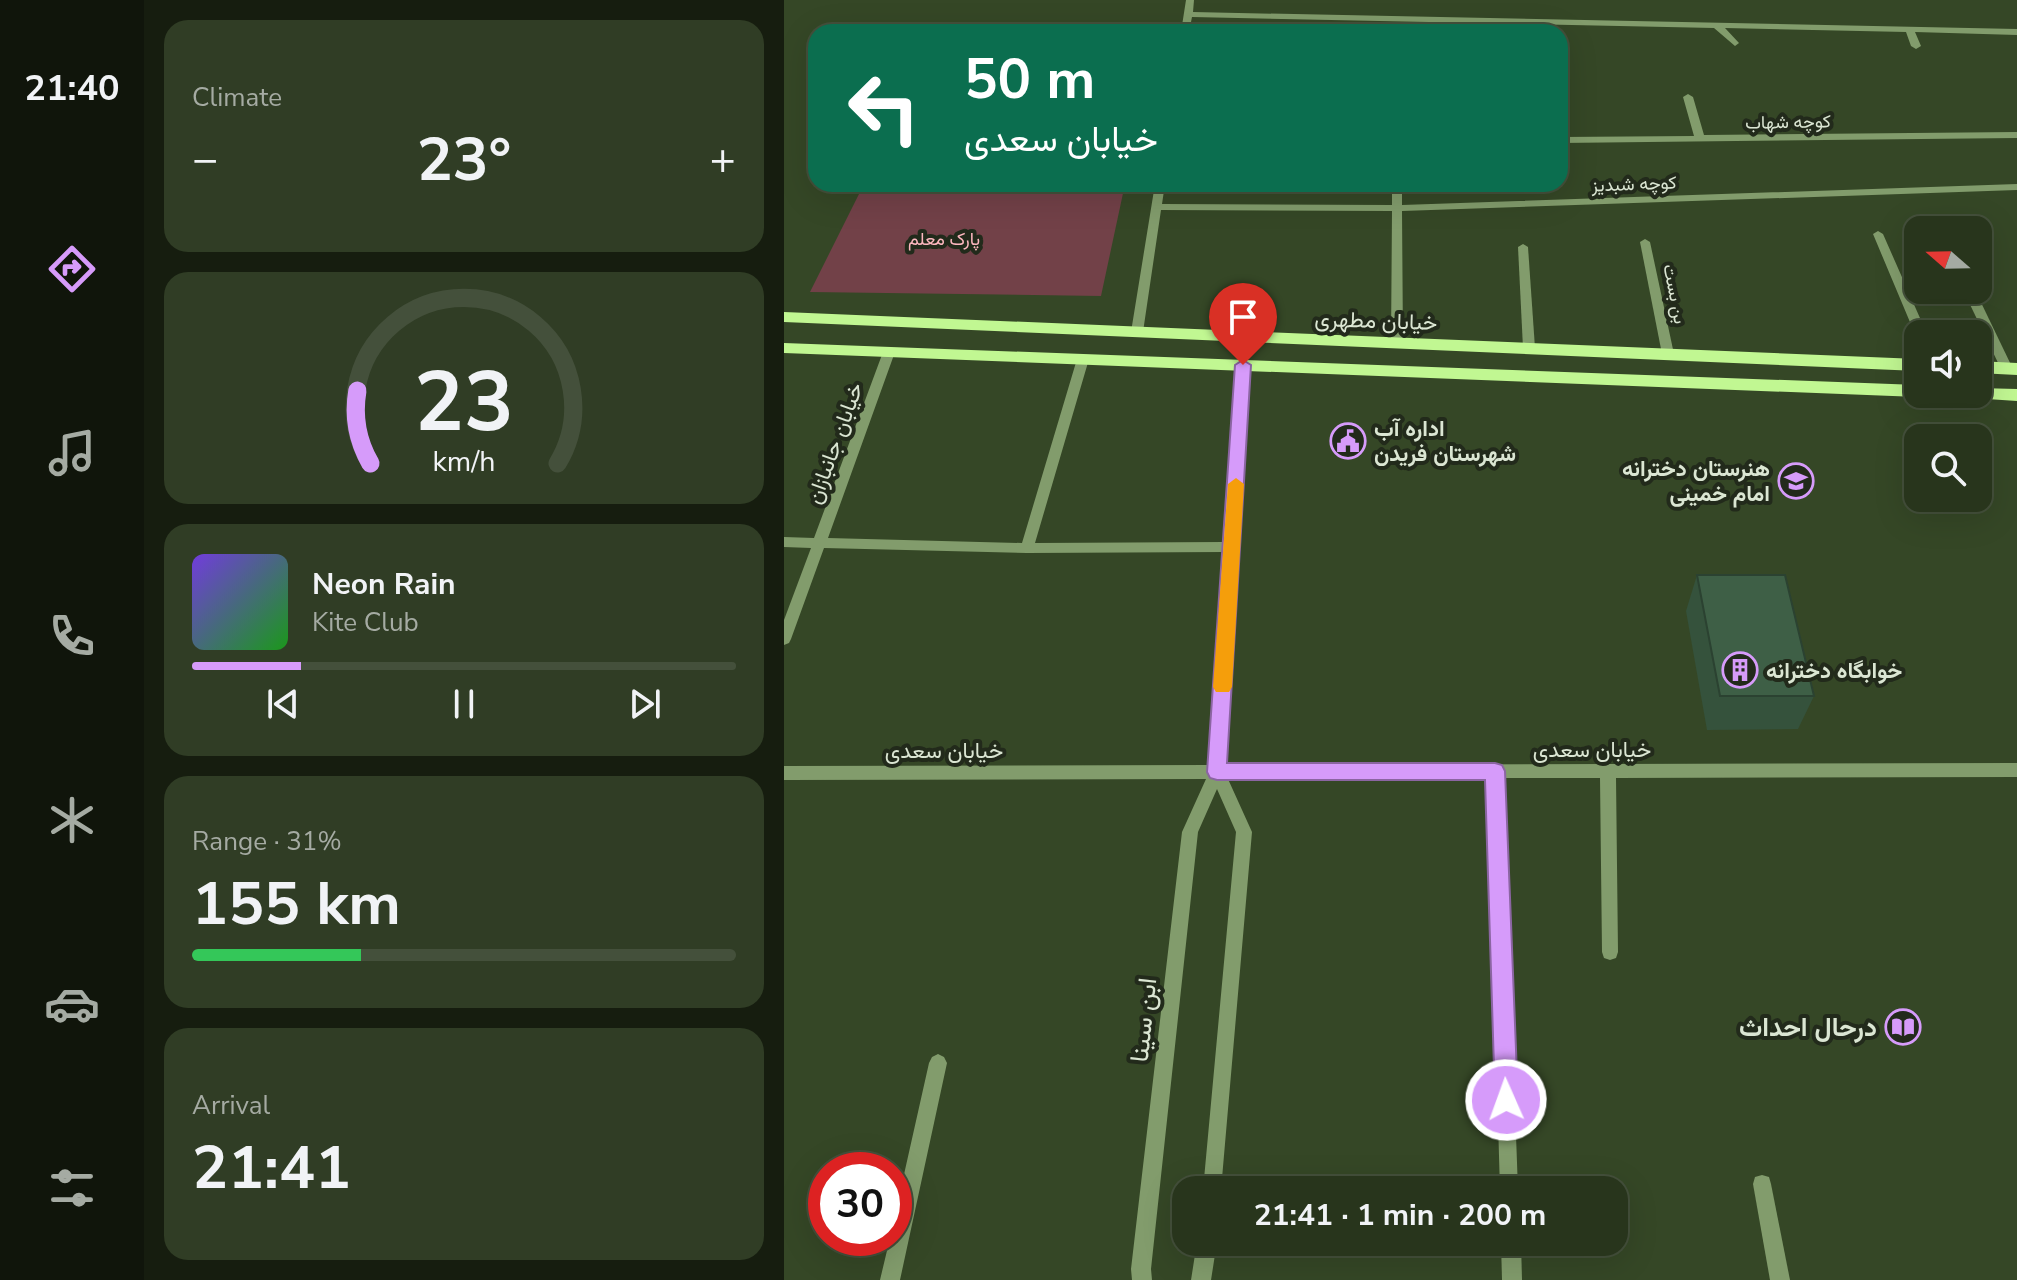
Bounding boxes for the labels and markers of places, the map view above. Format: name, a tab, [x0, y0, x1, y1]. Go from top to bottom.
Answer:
pin	[1209, 283, 1277, 365]
place label: اداره آب شهرستان فریدن	[1374, 414, 1516, 469]
public building icon: اداره آب شهرستان فریدن	[1329, 422, 1367, 460]
place label: هنرستان دخترانه امام خمینی	[1622, 454, 1770, 509]
school or university icon: هنرستان دخترانه امام خمینی	[1777, 462, 1815, 500]
building icon: خوابگاه دخترانه	[1721, 651, 1759, 689]
place label: خوابگاه دخترانه	[1766, 656, 1902, 686]
library icon: درحال احداث	[1884, 1008, 1922, 1046]
place label: درحال احداث	[1739, 1010, 1877, 1045]

